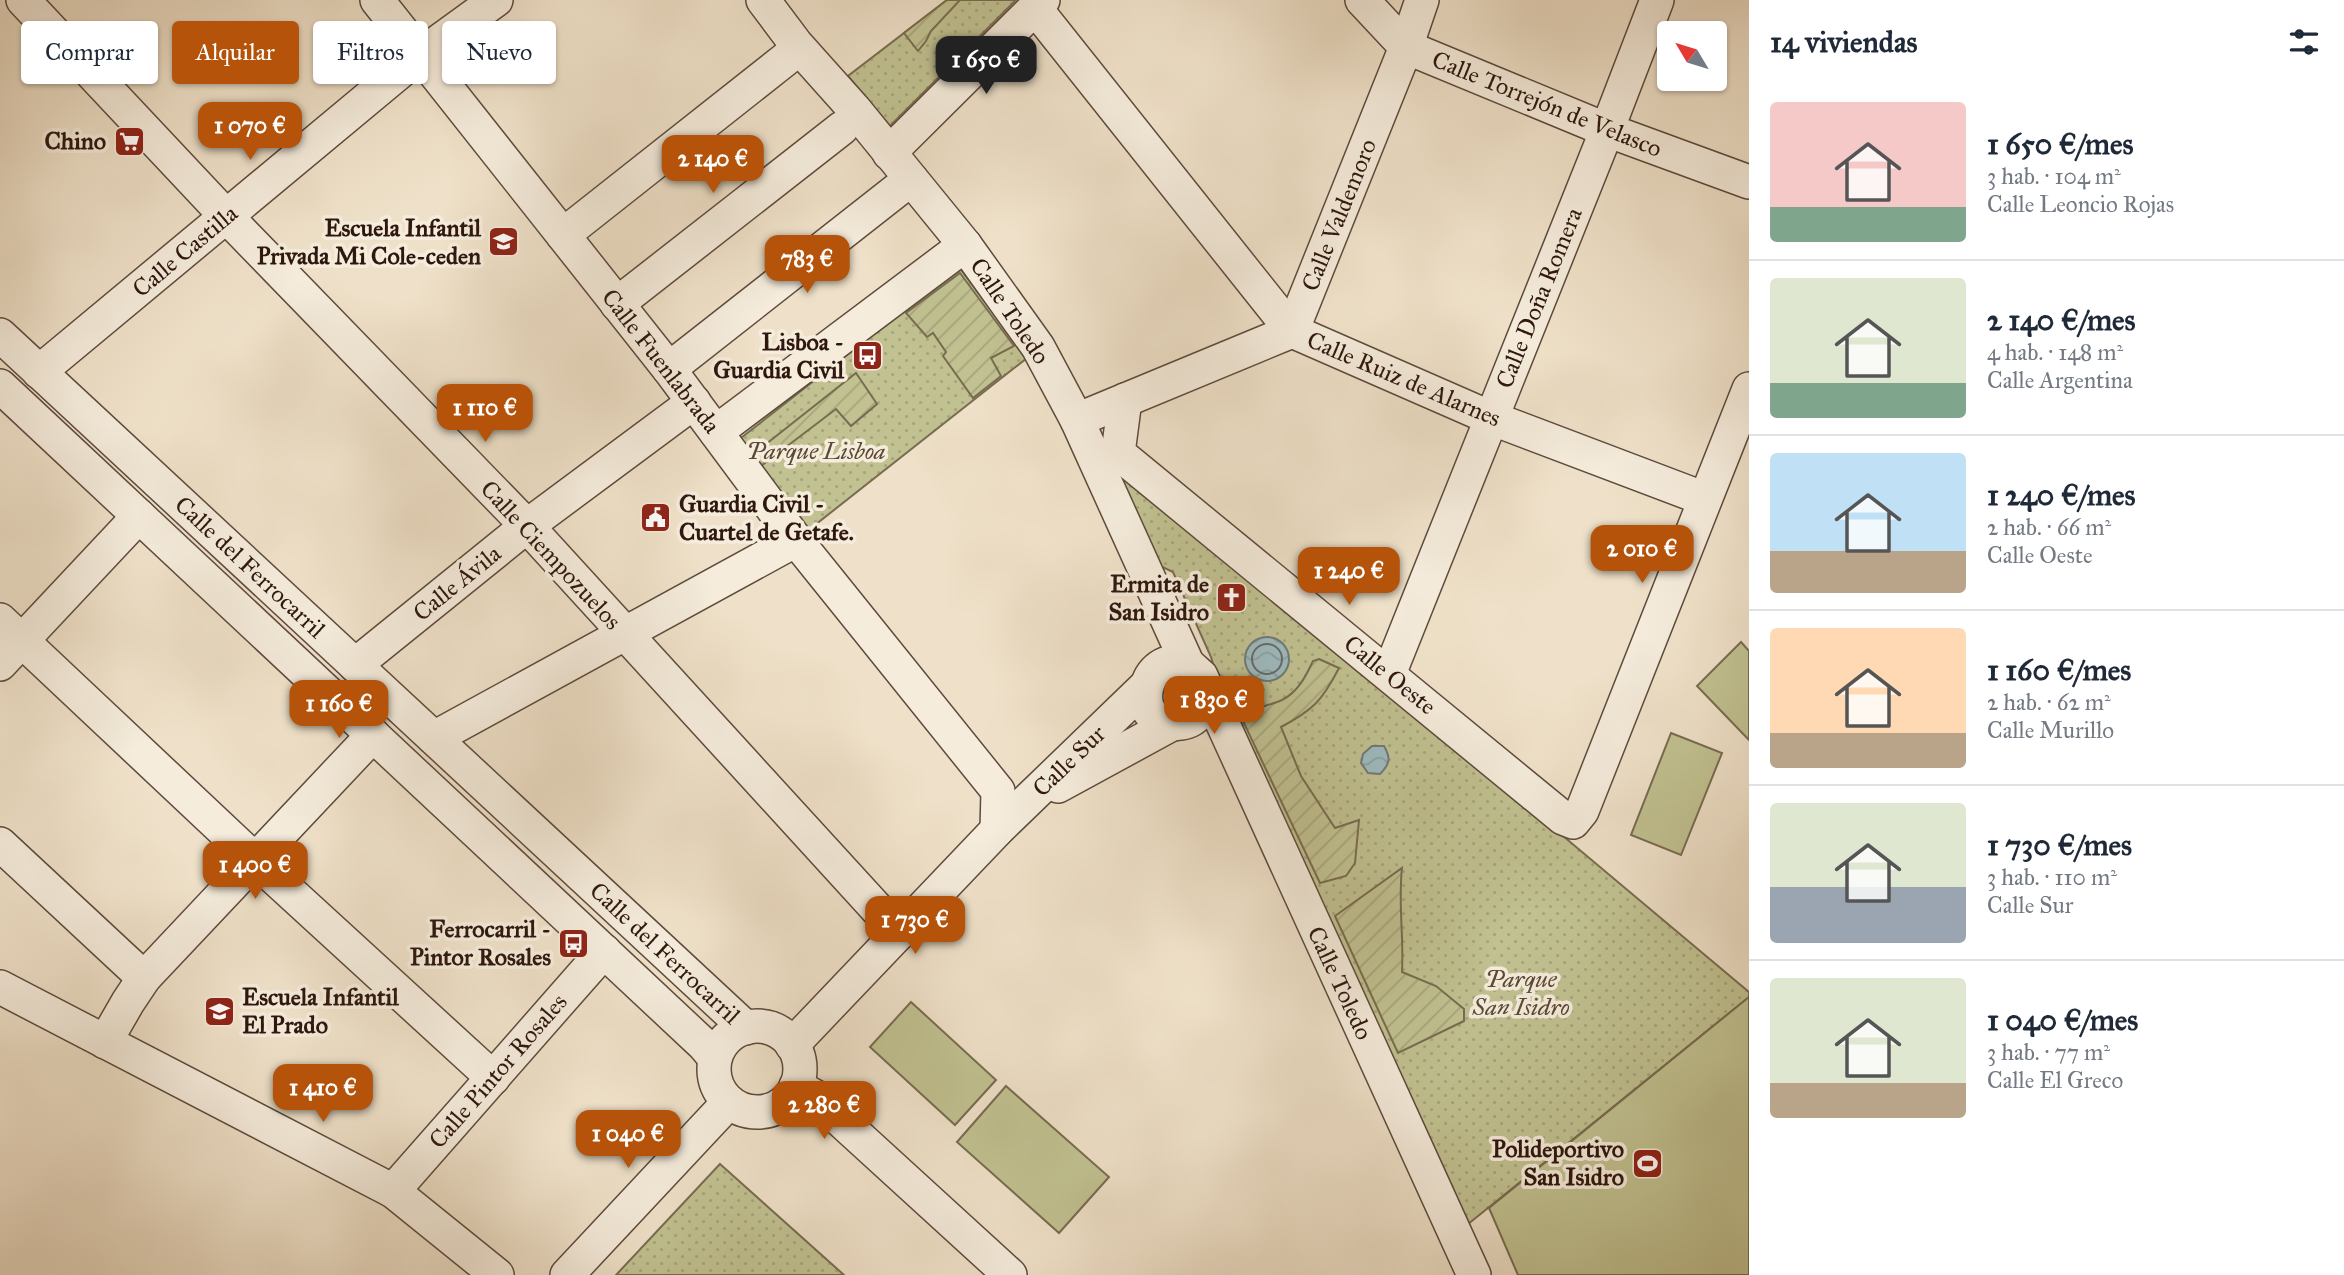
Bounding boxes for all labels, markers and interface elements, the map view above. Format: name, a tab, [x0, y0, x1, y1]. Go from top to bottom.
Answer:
chip: Comprar	[21, 21, 158, 84]
chip: Alquilar	[172, 21, 299, 84]
chip: Filtros	[313, 21, 428, 84]
chip: Nuevo	[442, 21, 556, 84]
north arrow	[1657, 21, 1727, 91]
map controls	[1657, 21, 1727, 91]
icon: filters	[2285, 23, 2323, 61]
text: 14 viviendas	[1770, 24, 1918, 60]
pin: 1 650 €	[921, 36, 1051, 96]
street label: Calle Torrejón de Velasco	[1428, 44, 1666, 164]
text: 1 650 €	[952, 45, 1020, 73]
pin: 1 070 €	[185, 102, 315, 162]
text: 1 070 €	[214, 111, 286, 139]
supermarket icon: Chino	[112, 124, 146, 158]
place label: Chino	[44, 126, 106, 156]
text: 1 650 €/mes	[1987, 126, 2133, 162]
icon: home	[1826, 130, 1910, 214]
street label: Calle Valdemoro	[1295, 135, 1383, 295]
pin: 2 140 €	[648, 136, 778, 195]
text: 2 140 €	[678, 144, 748, 172]
text: 3 hab. · 104 m²	[1987, 162, 2121, 190]
text: Calle Leoncio Rojas	[1987, 190, 2174, 218]
street label: Calle Castilla	[126, 198, 244, 304]
street label: Calle Doña Romera	[1489, 202, 1589, 393]
place label: Escuela Infantil Privada Mi Cole-ceden	[257, 213, 482, 271]
school or university icon: Escuela Infantil Privada Mi Cole-ceden	[487, 225, 521, 259]
pin: 783 €	[758, 236, 856, 295]
text: 783 €	[781, 244, 833, 272]
street label: Calle Toledo	[963, 252, 1057, 370]
street label: Calle Fuenlabrada	[595, 283, 727, 440]
text: 2 140 €/mes	[1987, 302, 2136, 338]
icon: home	[1826, 306, 1910, 390]
street label: Calle Ruiz de Alarnes	[1303, 325, 1505, 433]
place label: Lisboa - Guardia Civil	[713, 327, 845, 385]
text: 4 hab. · 148 m²	[1987, 338, 2123, 366]
bus stop icon: Lisboa - Guardia Civil	[850, 339, 884, 373]
text: Calle Argentina	[1987, 366, 2133, 394]
pin: 1 110 €	[420, 384, 550, 444]
text: 1 110 €	[453, 393, 517, 421]
park label: Parque Lisboa	[747, 436, 885, 466]
street label: Calle Ciempozuelos	[474, 474, 628, 636]
text: 1 240 €/mes	[1987, 477, 2136, 513]
icon: home	[1826, 481, 1910, 565]
place label: Guardia Civil - Cuartel de Getafe.	[679, 489, 854, 547]
street label: Calle del Ferrocarril	[168, 490, 332, 645]
public building icon: Guardia Civil - Cuartel de Getafe.	[639, 501, 673, 535]
text: 2 hab. · 66 m²	[1987, 513, 2111, 541]
pin: 2 010 €	[1577, 526, 1707, 585]
text: 2 010 €	[1607, 534, 1677, 562]
street label: Calle Ávila	[407, 538, 508, 628]
text: Calle Oeste	[1987, 541, 2093, 569]
pin: 1 240 €	[1284, 548, 1414, 607]
text: 1 240 €	[1314, 556, 1384, 584]
place label: Ermita de San Isidro	[1108, 569, 1209, 627]
church icon: Ermita de San Isidro	[1215, 581, 1249, 615]
street label: Calle Oeste	[1338, 629, 1442, 721]
text: 1 160 €/mes	[1987, 652, 2131, 688]
icon: home	[1826, 656, 1910, 740]
pin: 1 830 €	[1149, 676, 1279, 736]
pin: 1 160 €	[274, 680, 404, 740]
text: 1 830 €	[1180, 685, 1248, 713]
text: 2 hab. · 62 m²	[1987, 688, 2111, 716]
text: 1 160 €	[305, 689, 373, 717]
text: Calle Murillo	[1987, 716, 2114, 744]
street label: Calle Sur	[1026, 719, 1112, 803]
text: 1 730 €/mes	[1987, 827, 2132, 863]
icon: home	[1826, 831, 1910, 915]
pin: 1 400 €	[190, 842, 320, 901]
text: 1 400 €	[219, 850, 291, 878]
text: 3 hab. · 110 m²	[1987, 863, 2117, 891]
street label: Calle del Ferrocarril	[583, 876, 747, 1031]
text: Calle Sur	[1987, 891, 2073, 919]
pin: 1 730 €	[850, 897, 980, 956]
text: 1 730 €	[881, 905, 949, 933]
place label: Ferrocarril - Pintor Rosales	[410, 914, 551, 972]
street label: Calle Toledo	[1301, 921, 1379, 1045]
bus stop icon: Ferrocarril - Pintor Rosales	[557, 926, 591, 960]
park label: Parque San Isidro	[1471, 964, 1570, 1022]
place label: Escuela Infantil El Prado	[242, 982, 399, 1040]
street label: Calle Pintor Rosales	[422, 987, 574, 1155]
school or university icon: Escuela Infantil El Prado	[202, 994, 236, 1028]
text: 1 040 €/mes	[1987, 1002, 2138, 1038]
icon: home	[1826, 1006, 1910, 1090]
text: 3 hab. · 77 m²	[1987, 1038, 2110, 1066]
pin: 1 410 €	[258, 1064, 388, 1124]
text: Calle El Greco	[1987, 1066, 2123, 1094]
text: 1 410 €	[289, 1073, 357, 1101]
pin: 2 280 €	[759, 1082, 889, 1141]
text: 2 280 €	[788, 1090, 860, 1118]
pin: 1 040 €	[563, 1110, 693, 1170]
text: 1 040 €	[592, 1119, 664, 1147]
place label: Polideportivo San Isidro	[1492, 1134, 1624, 1192]
sports icon: Polideportivo San Isidro	[1630, 1146, 1664, 1180]

